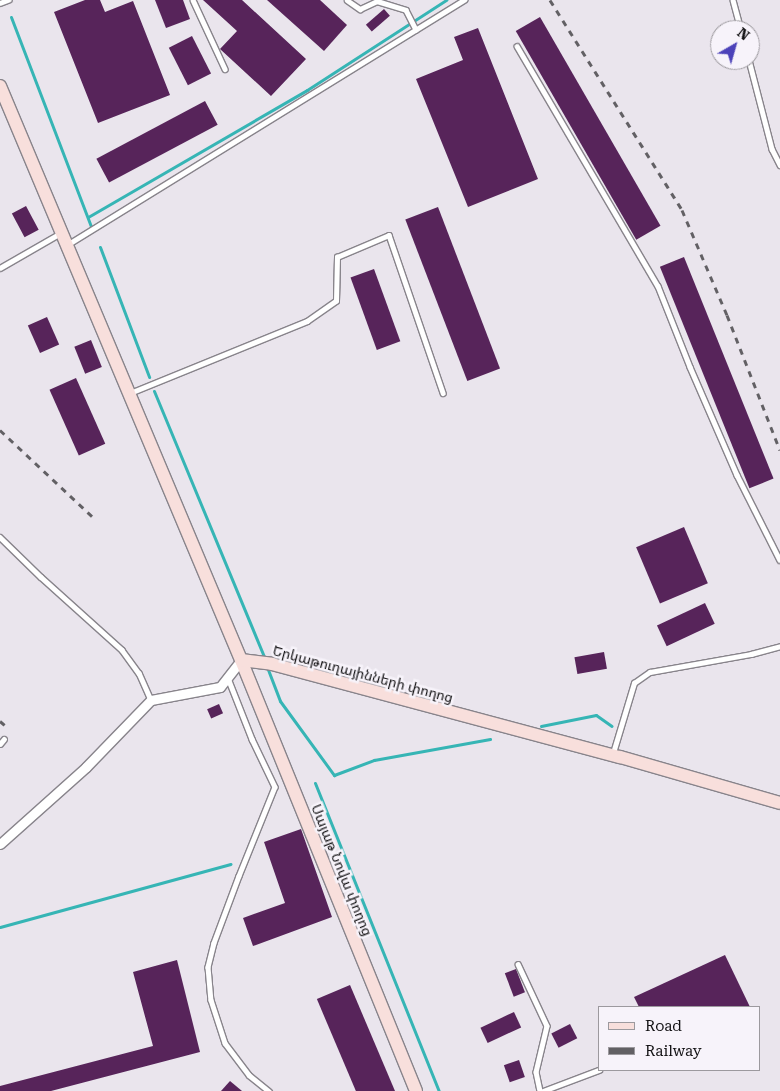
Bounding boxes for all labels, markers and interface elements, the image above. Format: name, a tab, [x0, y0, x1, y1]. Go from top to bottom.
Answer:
north arrow	[710, 20, 760, 70]
text: N	[734, 24, 753, 44]
street label: Երկաթուղայինների փողոց	[271, 642, 455, 706]
street label: Սայաթ Նովա փողոց	[308, 802, 376, 938]
legend	[598, 1006, 760, 1071]
text: Road	[645, 1017, 682, 1035]
text: Railway	[645, 1042, 702, 1060]

